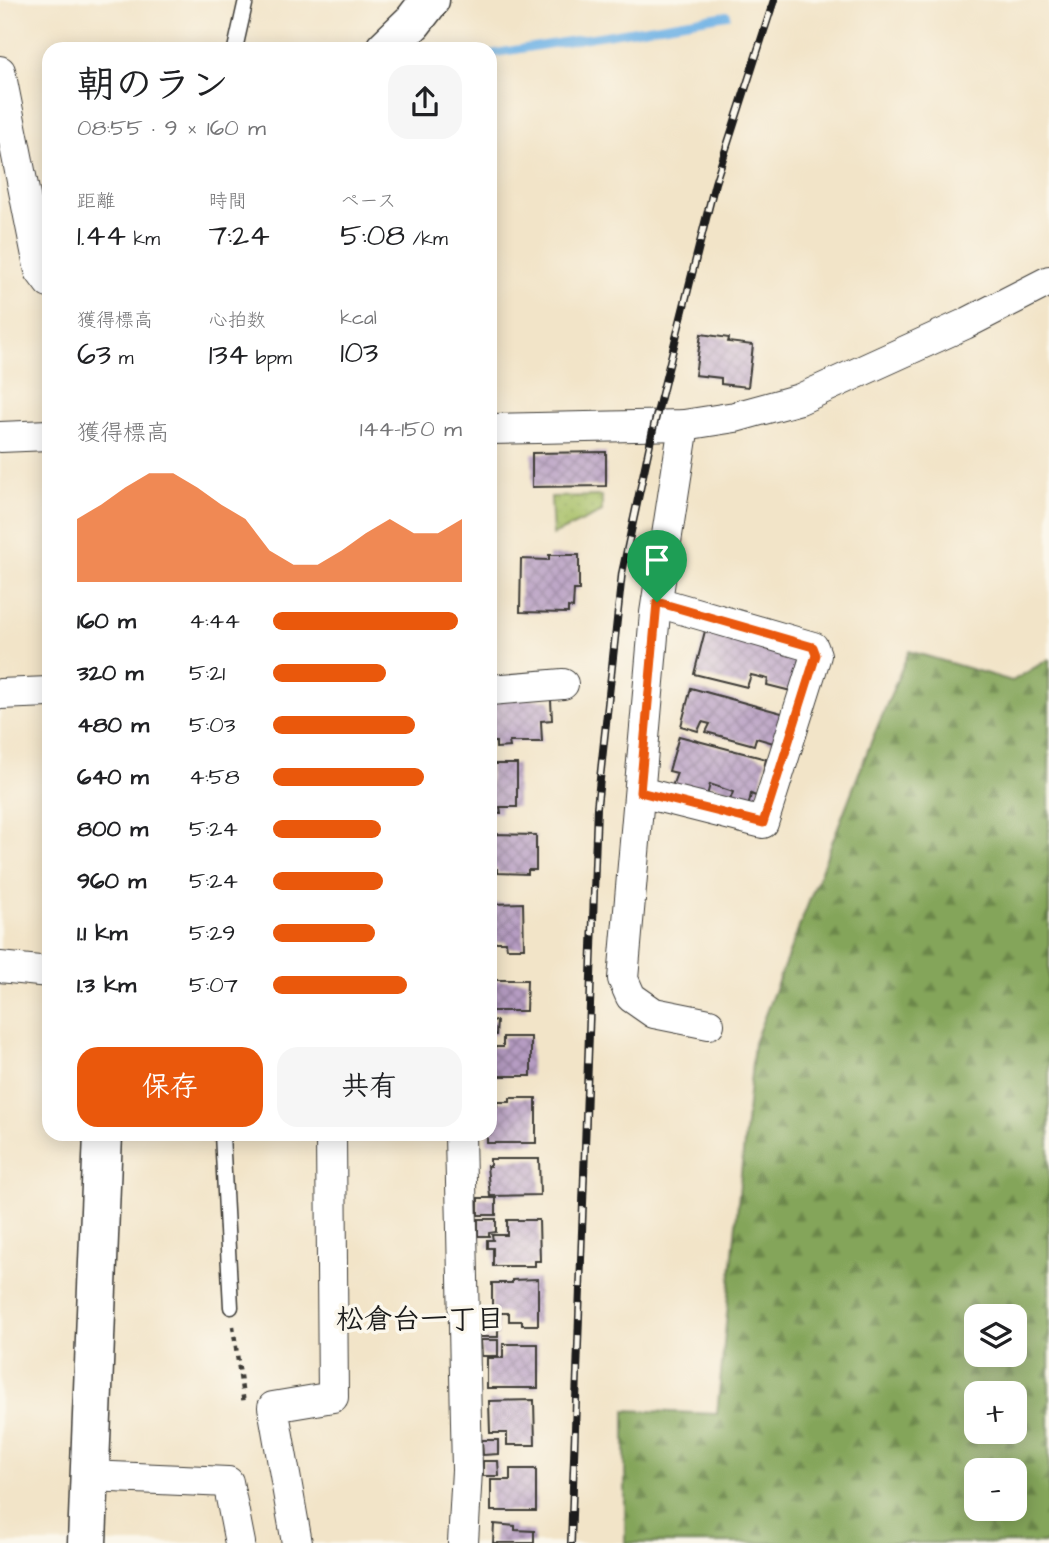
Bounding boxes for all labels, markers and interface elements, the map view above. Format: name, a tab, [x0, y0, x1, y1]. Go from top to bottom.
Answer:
text: 朝のラン	[77, 60, 229, 112]
button: share	[388, 65, 462, 139]
text: 08:55 · 9 × 160 m	[77, 112, 266, 144]
text: 距離	[77, 188, 115, 215]
text: 時間	[209, 188, 247, 215]
text: ペース	[340, 188, 396, 215]
text: 1.44	[77, 215, 126, 257]
text: 7:24	[209, 215, 270, 257]
text: 5:08	[340, 215, 405, 257]
text: km	[126, 226, 160, 253]
text: /km	[405, 226, 448, 253]
text: kcal	[340, 305, 377, 332]
text: 獲得標高	[77, 307, 153, 334]
text: 心拍数	[209, 307, 266, 334]
text: 103	[340, 332, 378, 374]
text: 63	[77, 334, 111, 376]
text: 134	[209, 334, 248, 376]
text: m	[111, 345, 133, 372]
text: bpm	[248, 345, 292, 372]
text: 144–150 m	[360, 413, 462, 445]
text: 獲得標高	[77, 417, 169, 449]
pin	[627, 530, 687, 602]
icon: arrive	[638, 541, 676, 579]
text: 160 m	[77, 605, 136, 637]
text: 4:44	[189, 605, 240, 637]
text: 320 m	[77, 657, 143, 689]
text: 5:21	[189, 657, 225, 689]
text: 480 m	[77, 709, 149, 741]
text: 5:03	[189, 709, 235, 741]
text: 640 m	[77, 761, 149, 793]
text: 4:58	[189, 761, 240, 793]
text: 800 m	[77, 813, 148, 845]
text: 5:24	[189, 813, 238, 845]
text: 960 m	[77, 865, 146, 897]
text: 5:24	[189, 865, 238, 897]
text: 1.1 km	[77, 917, 127, 949]
text: 5:29	[189, 917, 235, 949]
text: 1.3 km	[77, 969, 136, 1001]
text: 5:07	[189, 969, 238, 1001]
button: 保存	[77, 1047, 263, 1127]
button: 共有	[277, 1047, 462, 1127]
district label: 松倉台一丁目	[336, 1300, 504, 1339]
map controls	[964, 1304, 1027, 1521]
button: layers	[964, 1304, 1027, 1367]
button: +	[964, 1381, 1027, 1444]
button: −	[964, 1458, 1027, 1521]

